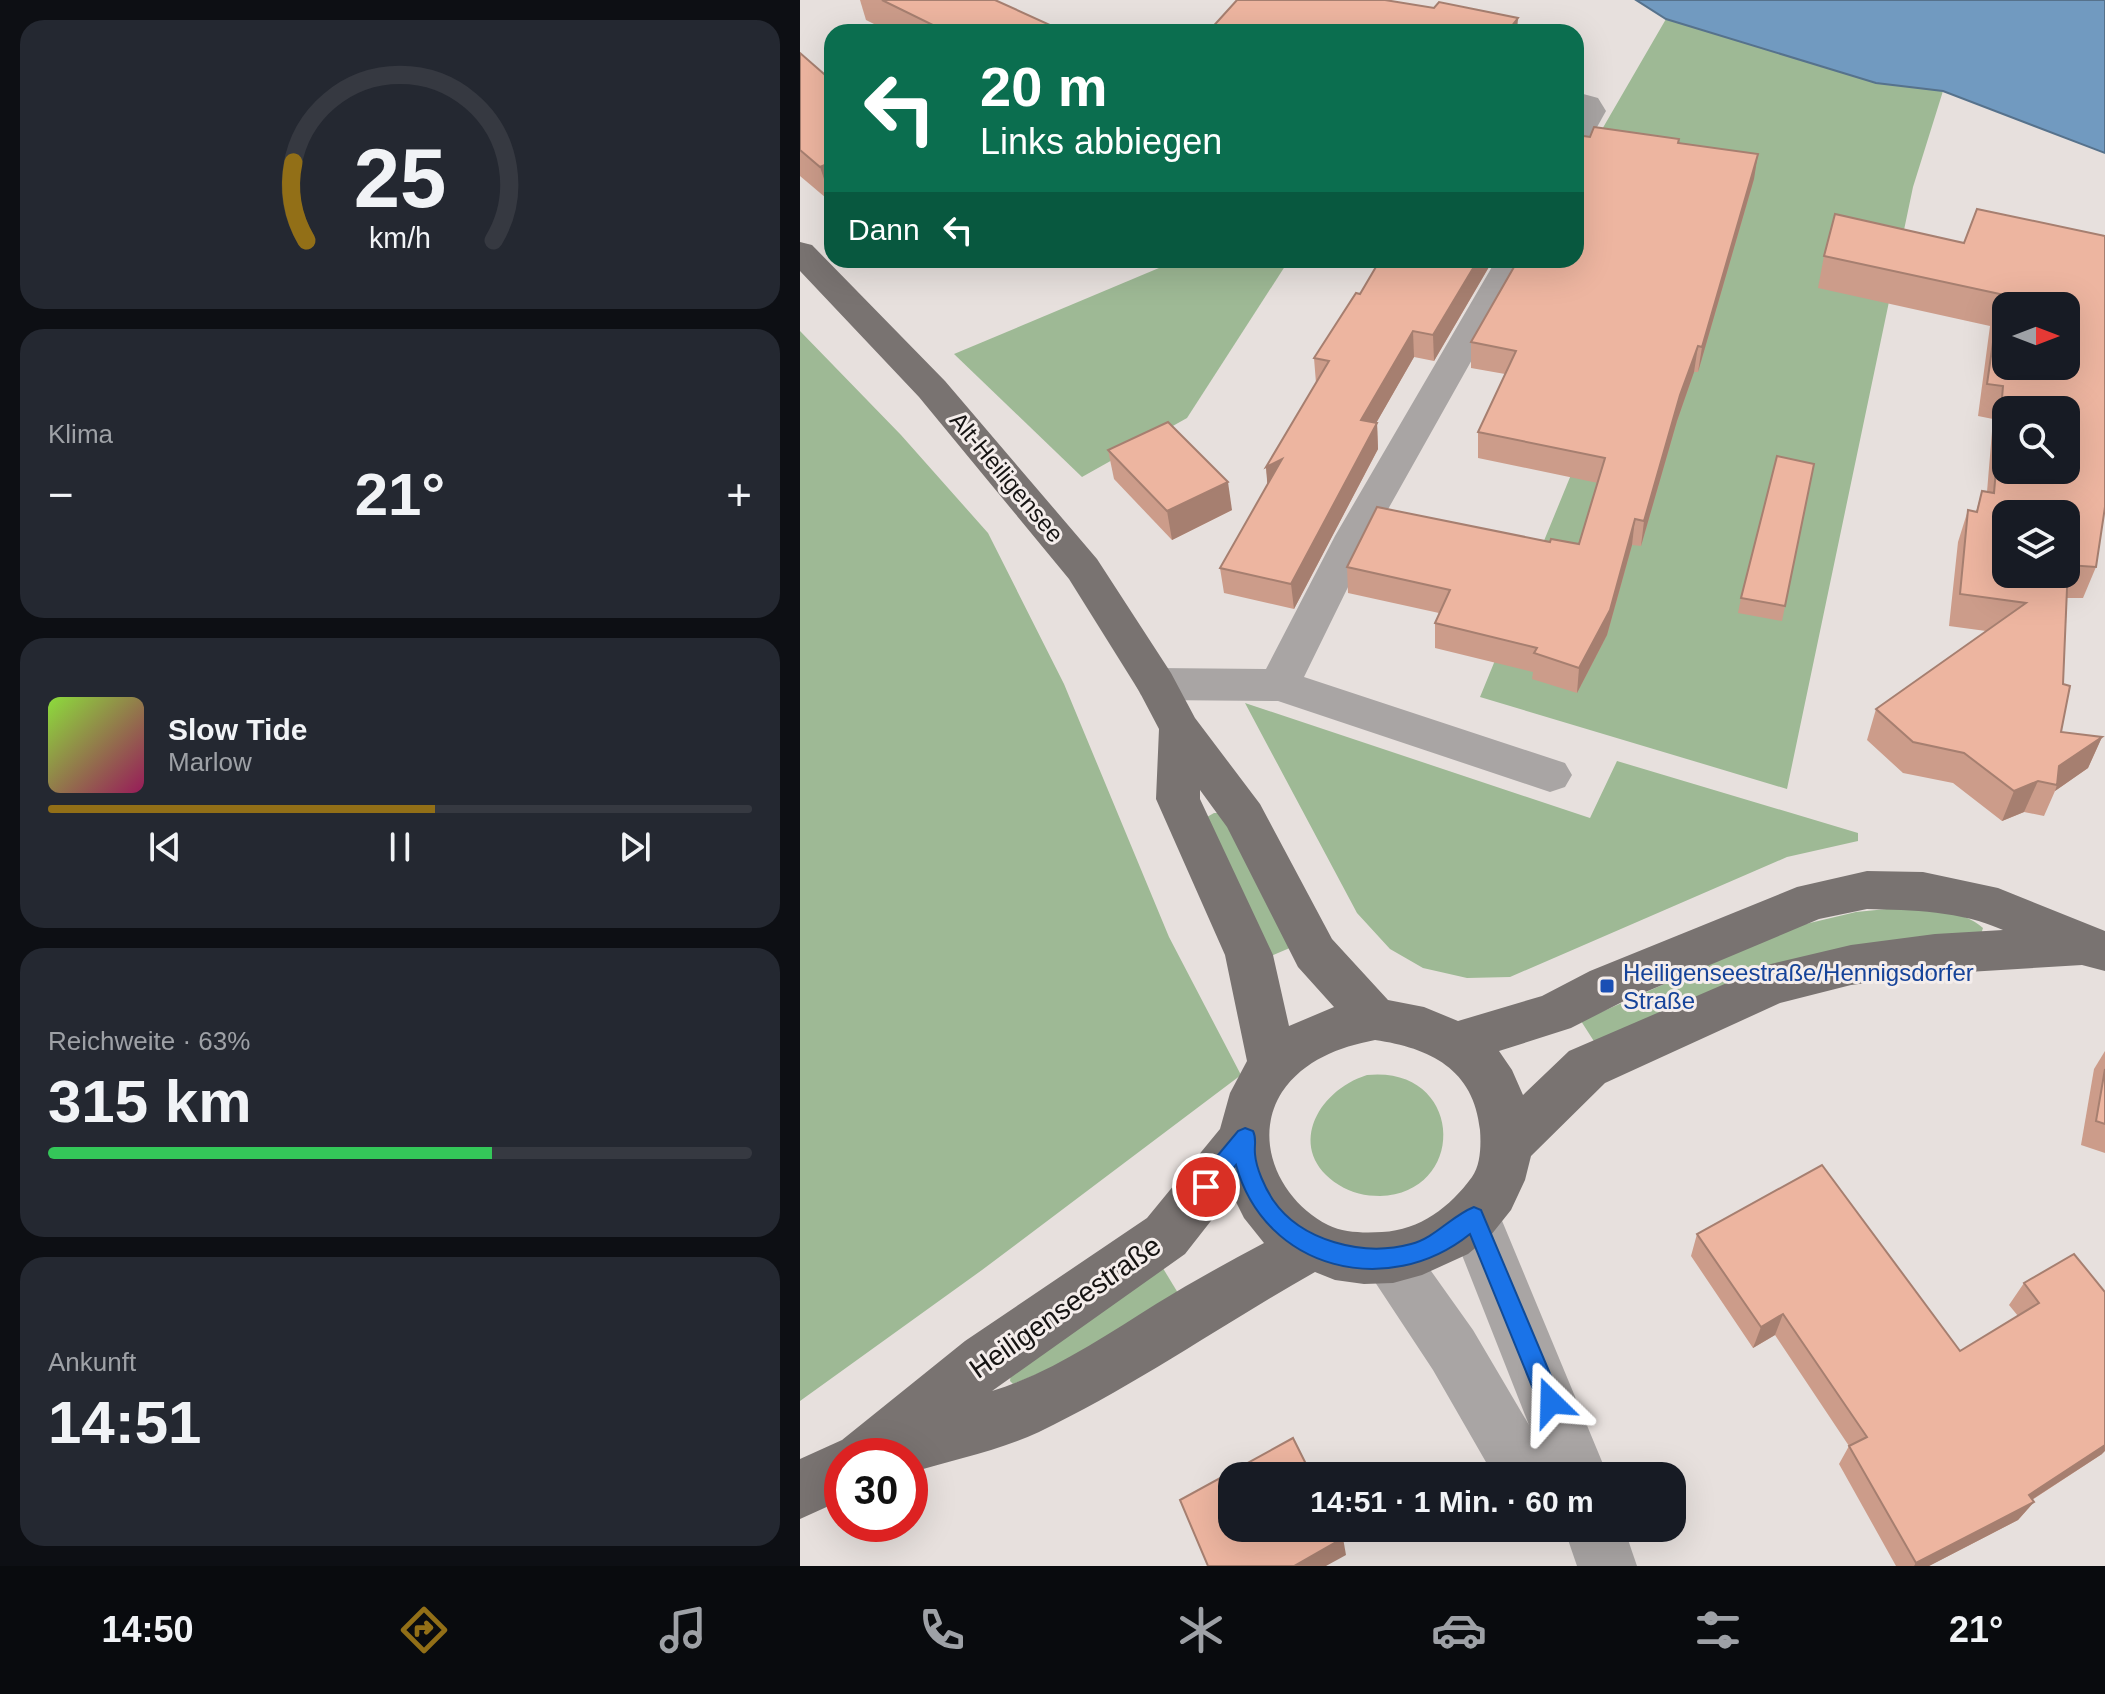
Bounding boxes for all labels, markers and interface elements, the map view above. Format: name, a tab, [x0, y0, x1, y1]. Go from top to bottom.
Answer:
text: 20 m	[980, 55, 1108, 118]
icon: left	[848, 56, 952, 160]
text: Links abbiegen	[980, 121, 1222, 162]
text: 25	[354, 131, 446, 224]
icon: left	[936, 208, 980, 252]
text: Dann	[848, 213, 920, 246]
text: km/h	[369, 222, 431, 254]
north arrow	[1992, 292, 2080, 380]
map controls	[1992, 292, 2080, 588]
button: search	[1992, 396, 2080, 484]
street label: Alt-Heiligensee	[945, 406, 1069, 548]
text: Klima	[48, 419, 113, 449]
text: 21°	[355, 461, 445, 528]
text: −	[48, 470, 74, 519]
text: +	[726, 470, 752, 519]
button: layers	[1992, 500, 2080, 588]
text: Slow Tide	[168, 713, 307, 746]
text: Marlow	[168, 747, 252, 777]
icon: previous	[143, 825, 187, 869]
icon: pause	[378, 825, 422, 869]
icon: next	[613, 825, 657, 869]
place label: Heiligenseestraße/Hennigsdorfer Straße	[1623, 959, 1974, 1014]
marker: Heiligenseestraße/Hennigsdorfer Straße	[1598, 977, 1616, 995]
text: Reichweite · 63%	[48, 1026, 250, 1056]
text: 315 km	[48, 1068, 252, 1135]
pin	[1172, 1153, 1240, 1221]
icon: arrive	[1184, 1165, 1228, 1209]
street label: Heiligenseestraße	[964, 1230, 1166, 1384]
text: Ankunft	[48, 1347, 136, 1377]
position arrow	[1509, 1360, 1593, 1444]
text: 14:51	[48, 1389, 201, 1456]
speed limit sign: 30	[824, 1438, 928, 1542]
text: 14:51 · 1 Min. · 60 m	[1310, 1485, 1594, 1518]
icon: directions	[396, 1602, 452, 1658]
icon: music	[655, 1602, 711, 1658]
icon: phone	[914, 1602, 970, 1658]
icon: climate	[1173, 1602, 1229, 1658]
icon: car	[1431, 1602, 1487, 1658]
icon: filters	[1690, 1602, 1746, 1658]
text: 14:50	[101, 1609, 193, 1650]
text: 21°	[1949, 1609, 2004, 1650]

